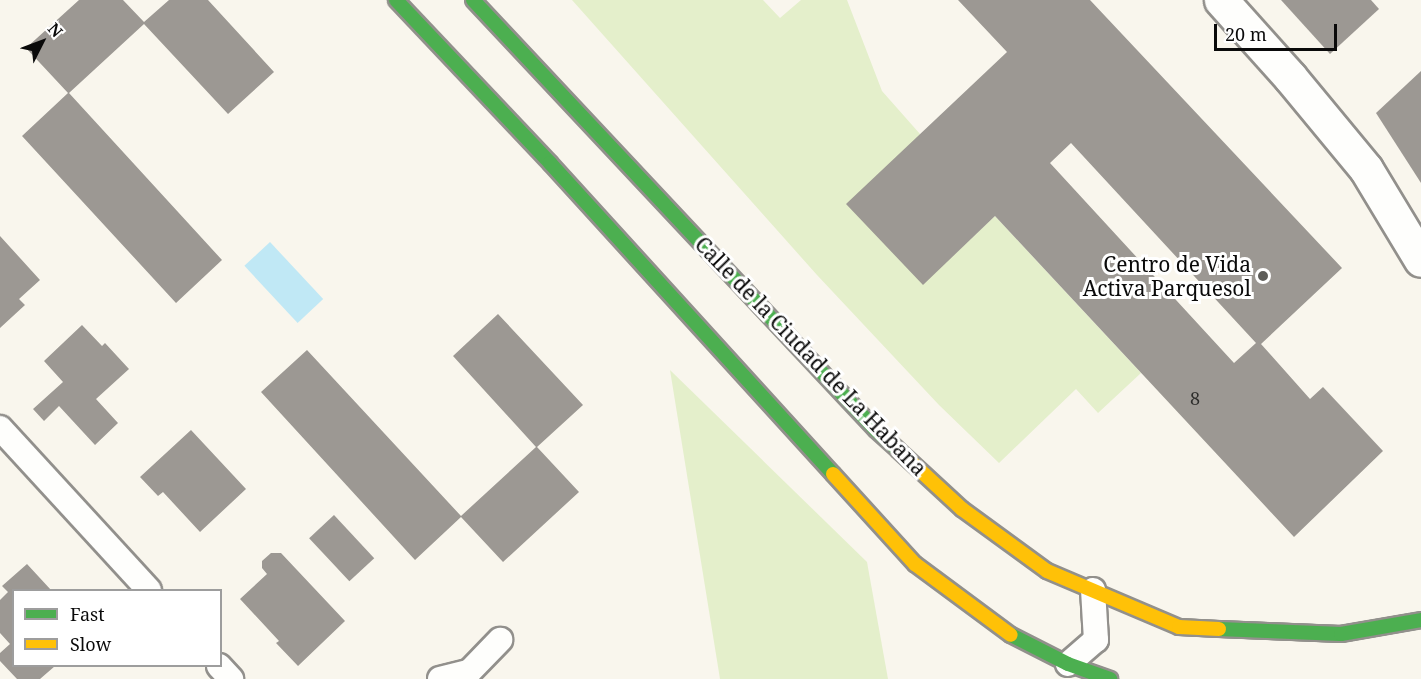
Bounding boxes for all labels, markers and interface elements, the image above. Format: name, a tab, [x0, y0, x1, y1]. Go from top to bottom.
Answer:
north arrow	[12, 12, 72, 72]
scale bar	[1217, 12, 1340, 50]
text: N	[43, 18, 68, 42]
text: 20 m	[1225, 22, 1267, 46]
street label: Calle de la Ciudad de La Habana	[690, 231, 932, 481]
place label: Centro de Vida Activa Parquesol	[1083, 251, 1251, 301]
marker: Centro de Vida Activa Parquesol	[1256, 269, 1270, 283]
house number: 8	[1190, 387, 1200, 409]
legend	[12, 589, 222, 667]
text: Fast	[70, 602, 105, 626]
text: Slow	[70, 632, 111, 656]

